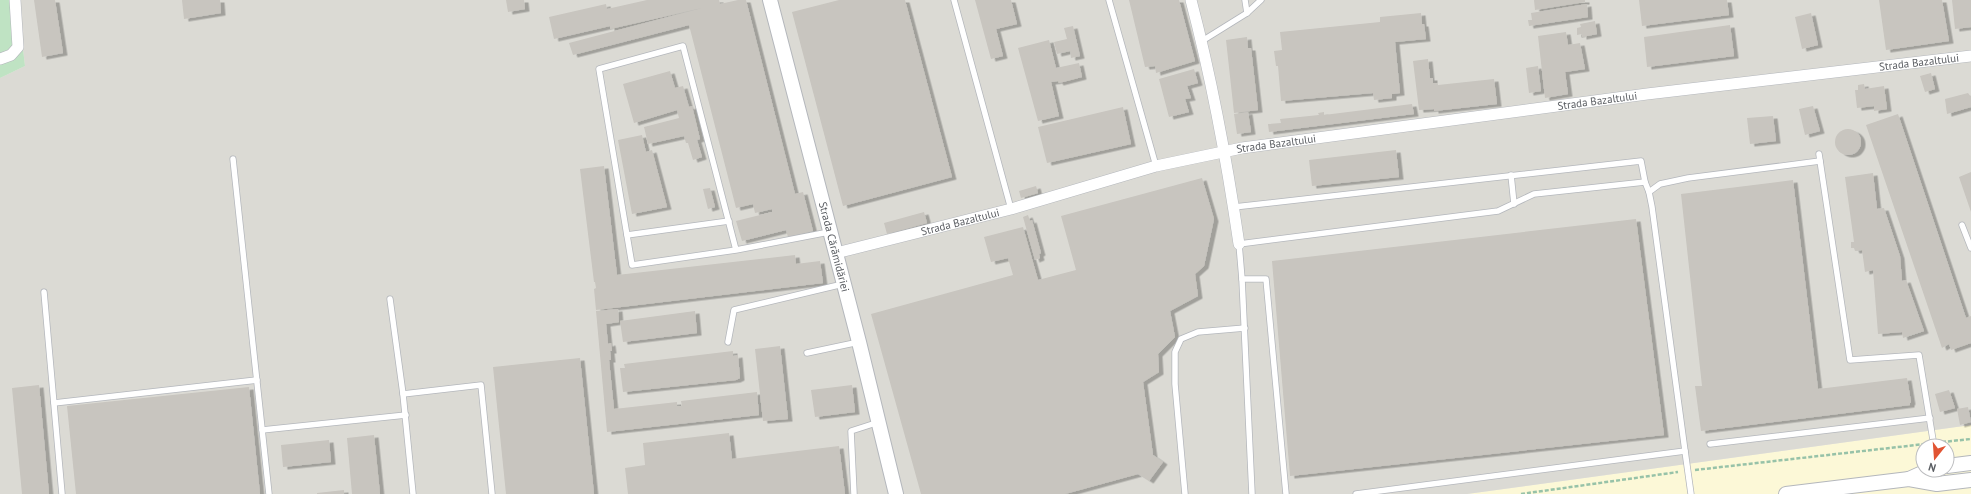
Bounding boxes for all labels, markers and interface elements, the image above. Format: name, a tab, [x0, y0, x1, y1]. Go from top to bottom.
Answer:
street label: Strada Bazaltului	[1878, 50, 1960, 74]
street label: Strada Bazaltului	[1557, 88, 1638, 113]
street label: Strada Bazaltului	[1235, 131, 1317, 156]
street label: Strada Cărămidăriei	[816, 200, 853, 293]
street label: Strada Bazaltului	[919, 205, 1001, 238]
north arrow	[1915, 438, 1955, 478]
text: N	[1927, 460, 1938, 475]

